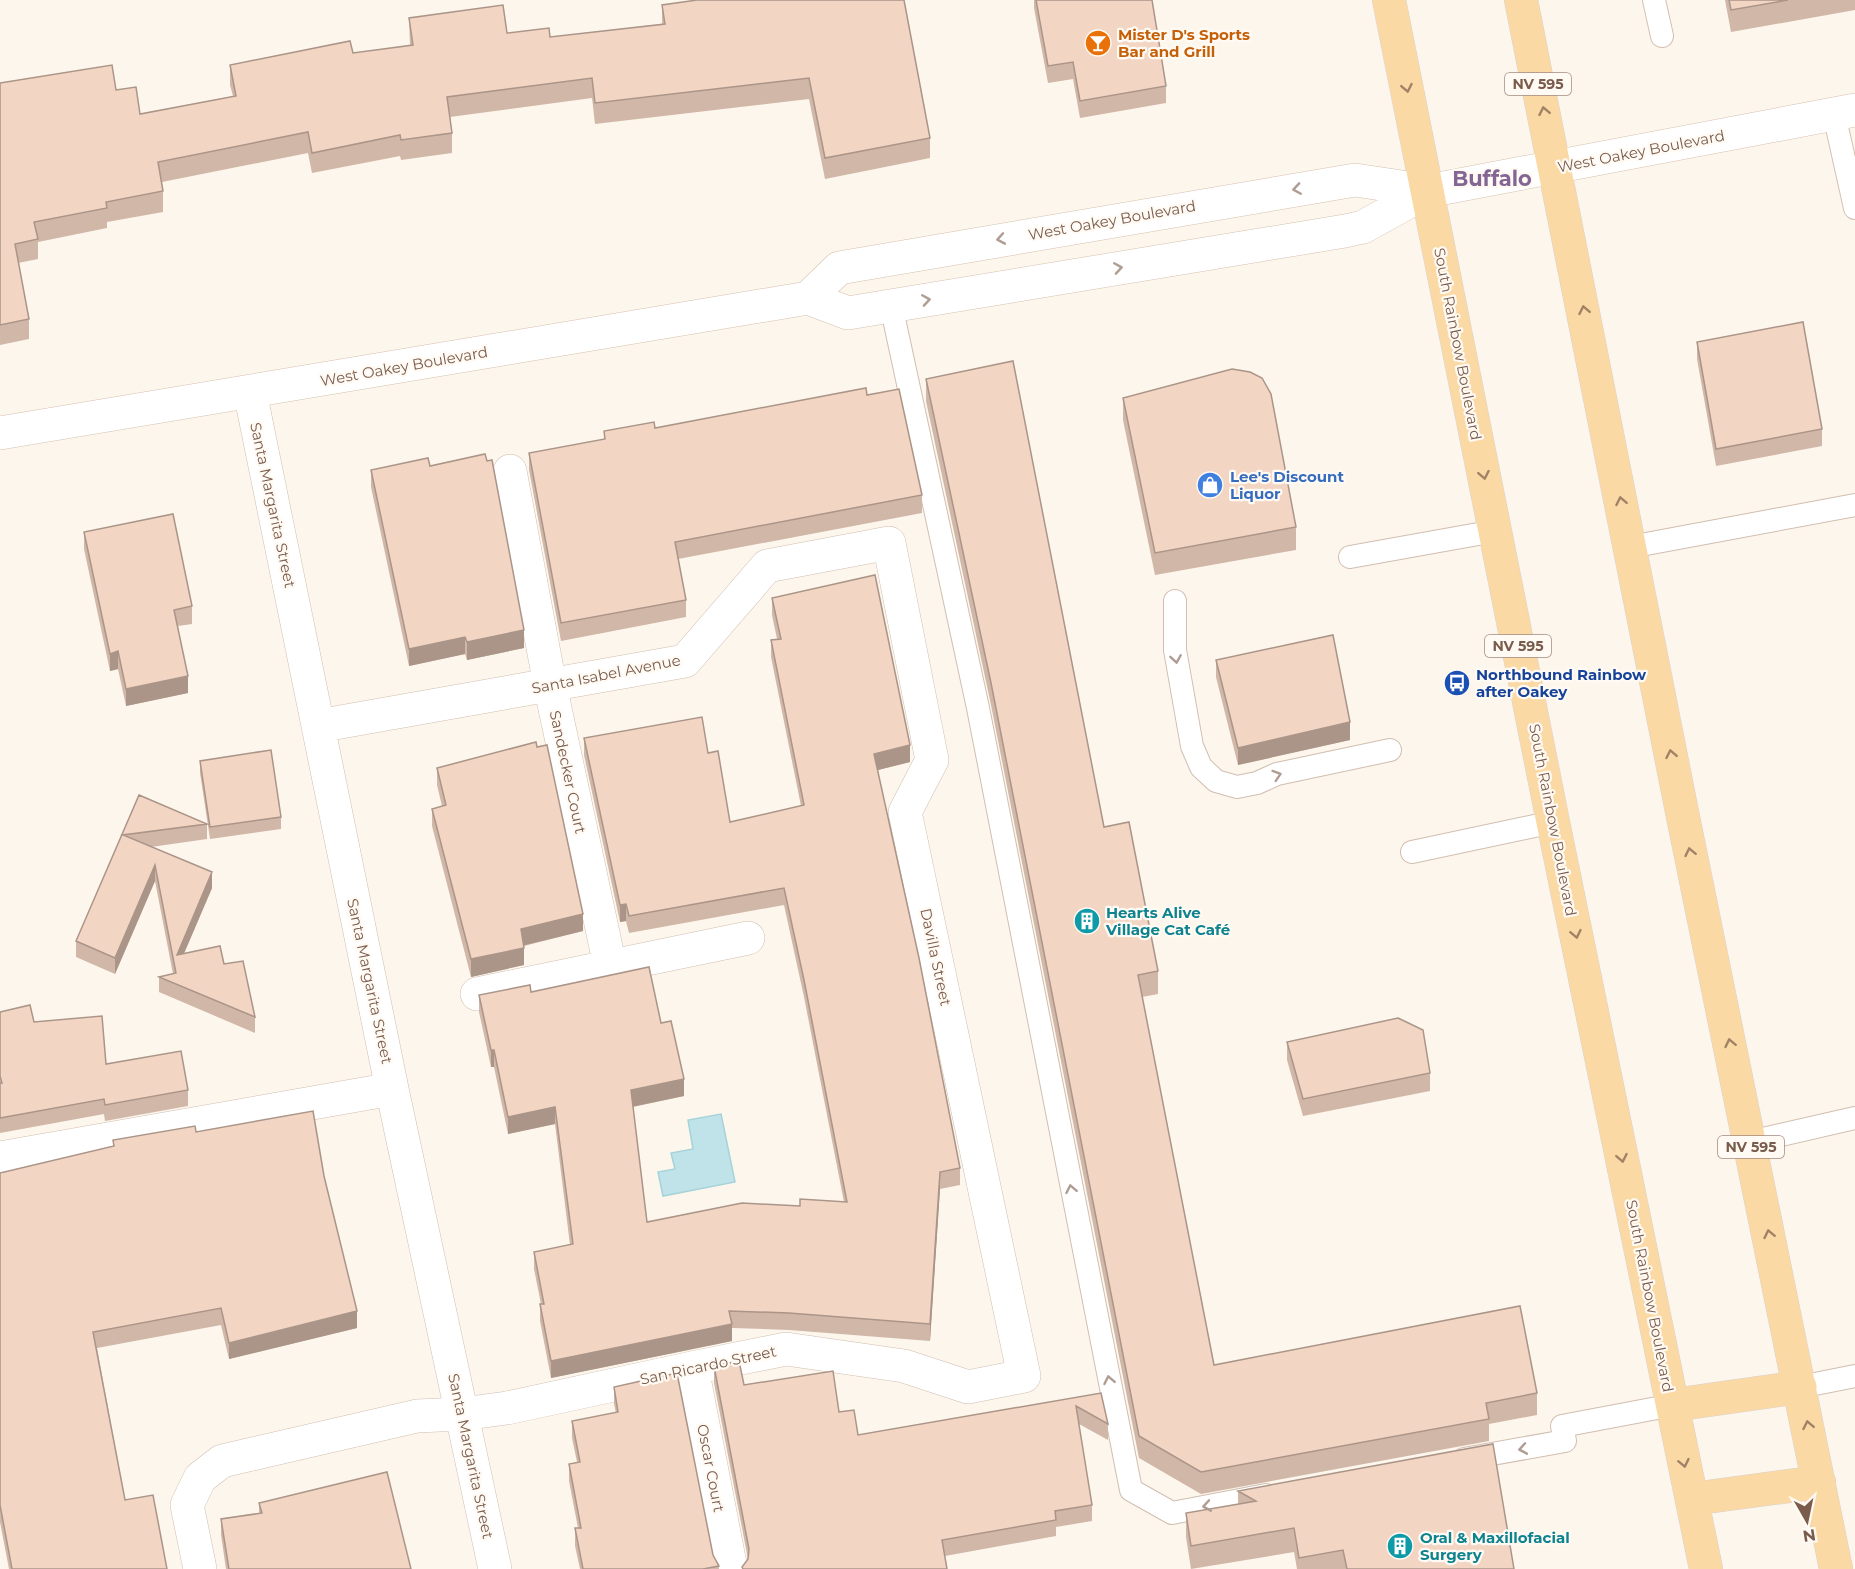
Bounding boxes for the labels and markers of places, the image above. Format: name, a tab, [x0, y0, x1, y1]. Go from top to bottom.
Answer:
place label: Mister D's Sports Bar and Grill	[1118, 25, 1250, 61]
bar icon: Mister D's Sports Bar and Grill	[1083, 28, 1113, 58]
place label: Lee's Discount Liquor	[1230, 467, 1344, 503]
shop icon: Lee's Discount Liquor	[1195, 470, 1225, 500]
place label: Northbound Rainbow after Oakey	[1476, 665, 1647, 701]
bus stop icon: Northbound Rainbow after Oakey	[1442, 668, 1472, 698]
place label: Hearts Alive Village Cat Café	[1105, 903, 1230, 939]
building icon: Hearts Alive Village Cat Café	[1072, 906, 1102, 936]
place label: Oral & Maxillofacial Surgery	[1420, 1528, 1570, 1564]
building icon: Oral & Maxillofacial Surgery	[1385, 1531, 1415, 1561]

